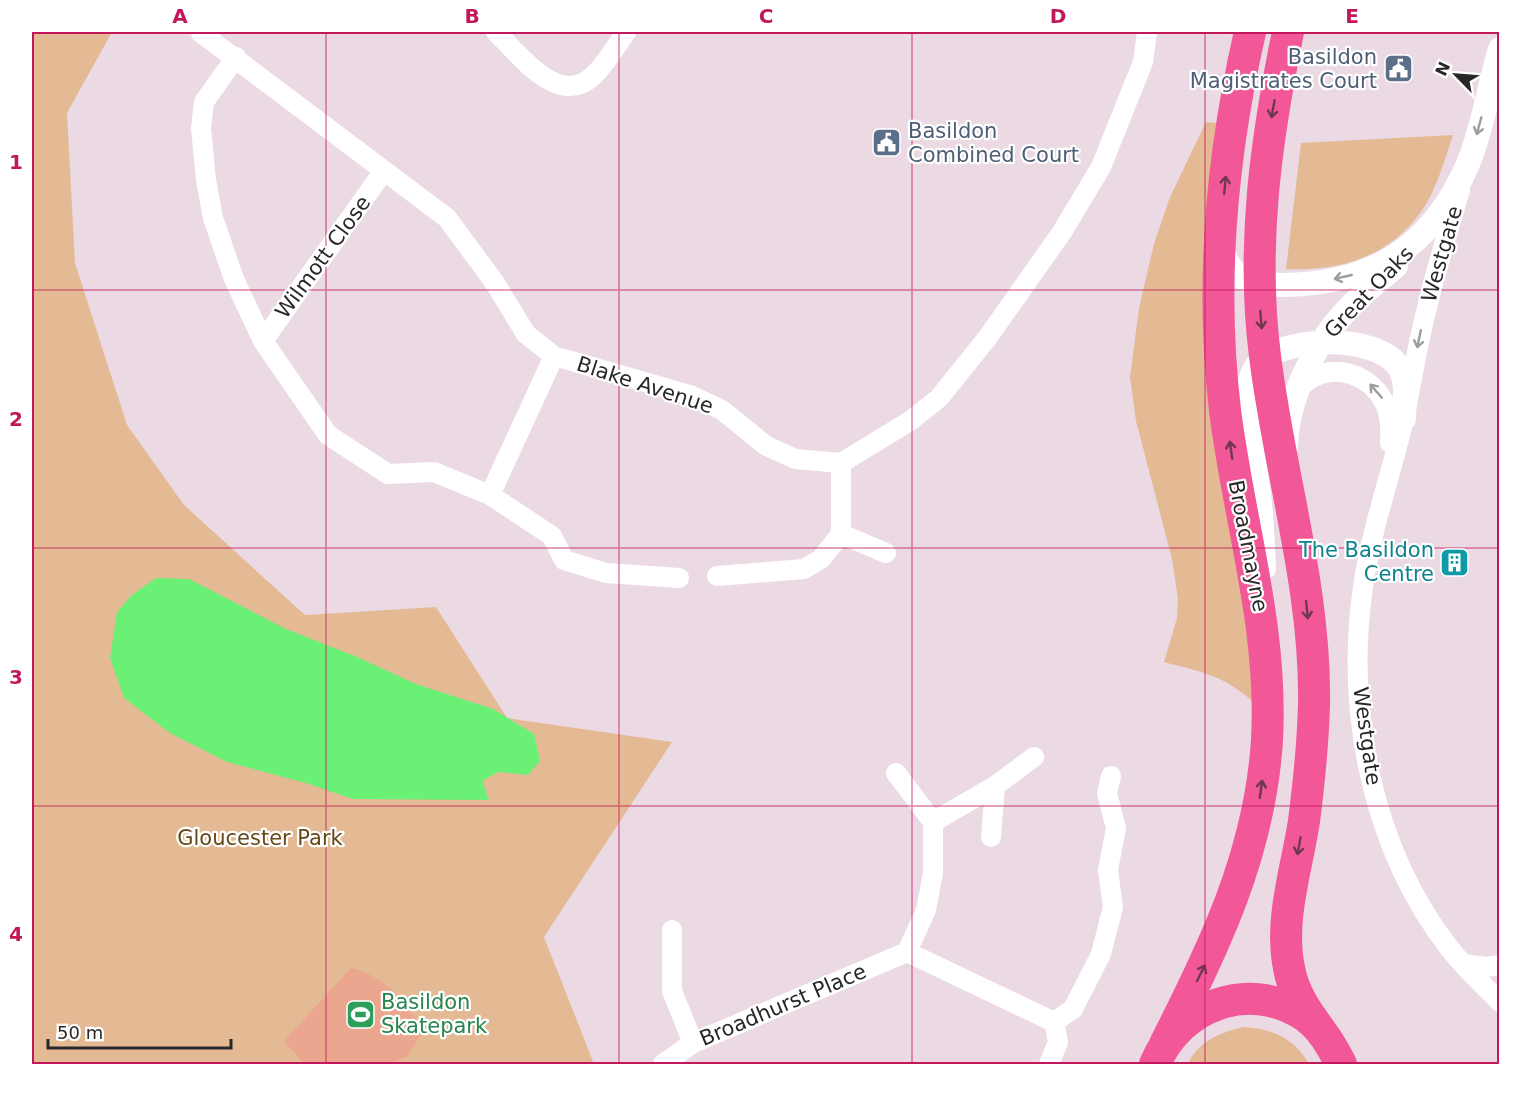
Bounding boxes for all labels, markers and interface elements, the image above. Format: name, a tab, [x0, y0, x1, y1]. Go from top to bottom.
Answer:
text: A	[172, 4, 188, 28]
text: B	[464, 4, 480, 28]
text: C	[759, 4, 773, 28]
text: D	[1050, 4, 1066, 28]
text: E	[1345, 4, 1359, 28]
place label: Basildon Magistrates Court	[1190, 45, 1377, 93]
north arrow	[1426, 45, 1486, 105]
public building icon: Basildon Magistrates Court	[1382, 53, 1414, 85]
text: N	[1431, 59, 1454, 79]
one-way arrow	[1267, 99, 1278, 119]
one-way arrow	[1472, 116, 1484, 135]
place label: Basildon Combined Court	[908, 119, 1079, 167]
public building icon: Basildon Combined Court	[871, 127, 903, 159]
text: 1	[9, 150, 23, 174]
one-way arrow	[1220, 176, 1231, 196]
street label: Wilmott Close	[270, 191, 376, 323]
street label: Westgate	[1417, 203, 1467, 305]
street label: Great Oaks	[1320, 241, 1418, 343]
one-way arrow	[1334, 272, 1353, 284]
one-way arrow	[1256, 309, 1267, 329]
one-way arrow	[1413, 330, 1425, 349]
street label: Blake Avenue	[574, 352, 716, 418]
one-way arrow	[1369, 384, 1383, 399]
text: 2	[9, 407, 23, 431]
one-way arrow	[1226, 441, 1237, 461]
street label: Broadmayne	[1223, 478, 1273, 614]
place label: The Basildon Centre	[1298, 538, 1434, 586]
building icon: The Basildon Centre	[1439, 546, 1471, 578]
one-way arrow	[1302, 600, 1313, 620]
text: 3	[9, 665, 23, 689]
street label: Westgate	[1348, 685, 1386, 787]
one-way arrow	[1256, 779, 1267, 799]
park label: Gloucester Park	[177, 826, 344, 850]
one-way arrow	[1293, 836, 1304, 856]
text: 4	[9, 922, 23, 946]
street label: Broadhurst Place	[696, 959, 870, 1051]
one-way arrow	[1196, 965, 1207, 983]
place label: Basildon Skatepark	[381, 990, 488, 1038]
sports icon: Basildon Skatepark	[344, 998, 376, 1030]
scale bar	[48, 1012, 231, 1050]
text: 50 m	[57, 1022, 103, 1043]

